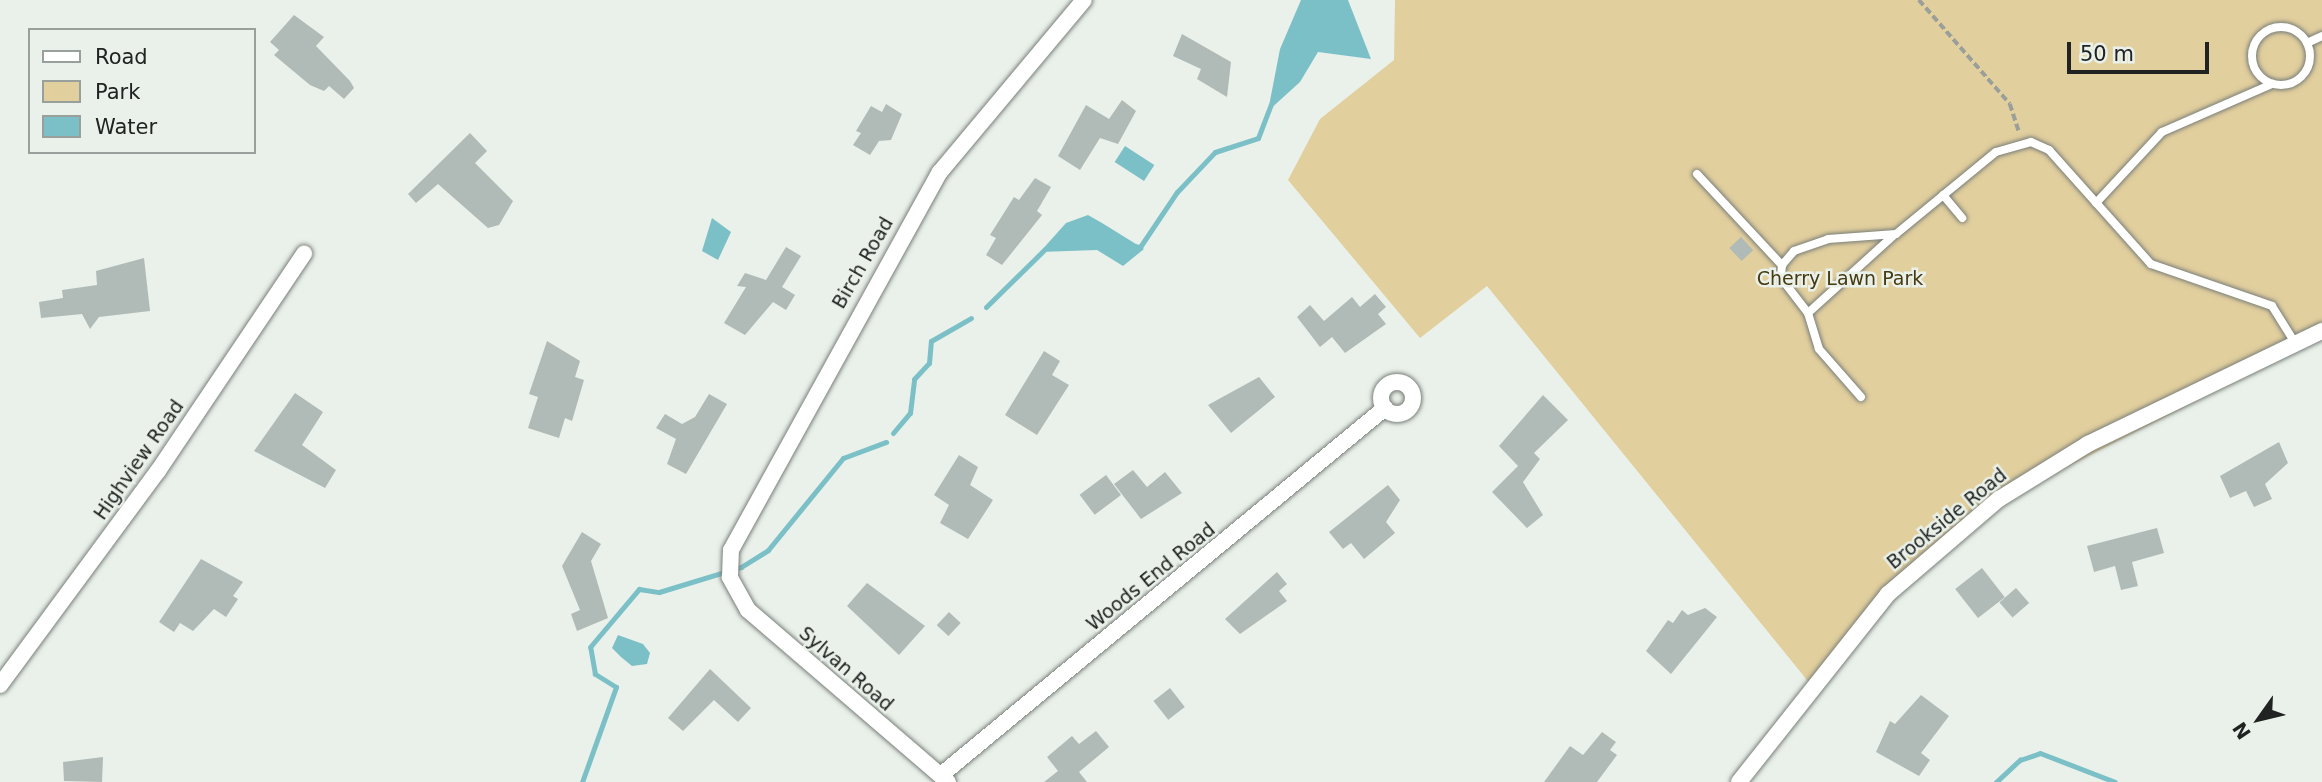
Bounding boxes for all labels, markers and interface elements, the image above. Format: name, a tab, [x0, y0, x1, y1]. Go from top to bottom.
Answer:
legend	[28, 28, 256, 154]
scale bar	[2070, 28, 2212, 72]
text: 50 m	[2080, 42, 2134, 66]
text: Road	[95, 45, 148, 69]
text: Park	[95, 80, 140, 104]
text: Water	[95, 115, 157, 139]
street label: Birch Road	[828, 213, 898, 313]
park label: Cherry Lawn Park	[1757, 268, 1923, 290]
street label: Highview Road	[89, 396, 189, 524]
street label: Brookside Road	[1883, 464, 2011, 574]
street label: Woods End Road	[1082, 518, 1220, 636]
street label: Sylvan Road	[794, 622, 898, 716]
north arrow	[2224, 684, 2294, 754]
text: N	[2228, 718, 2255, 743]

